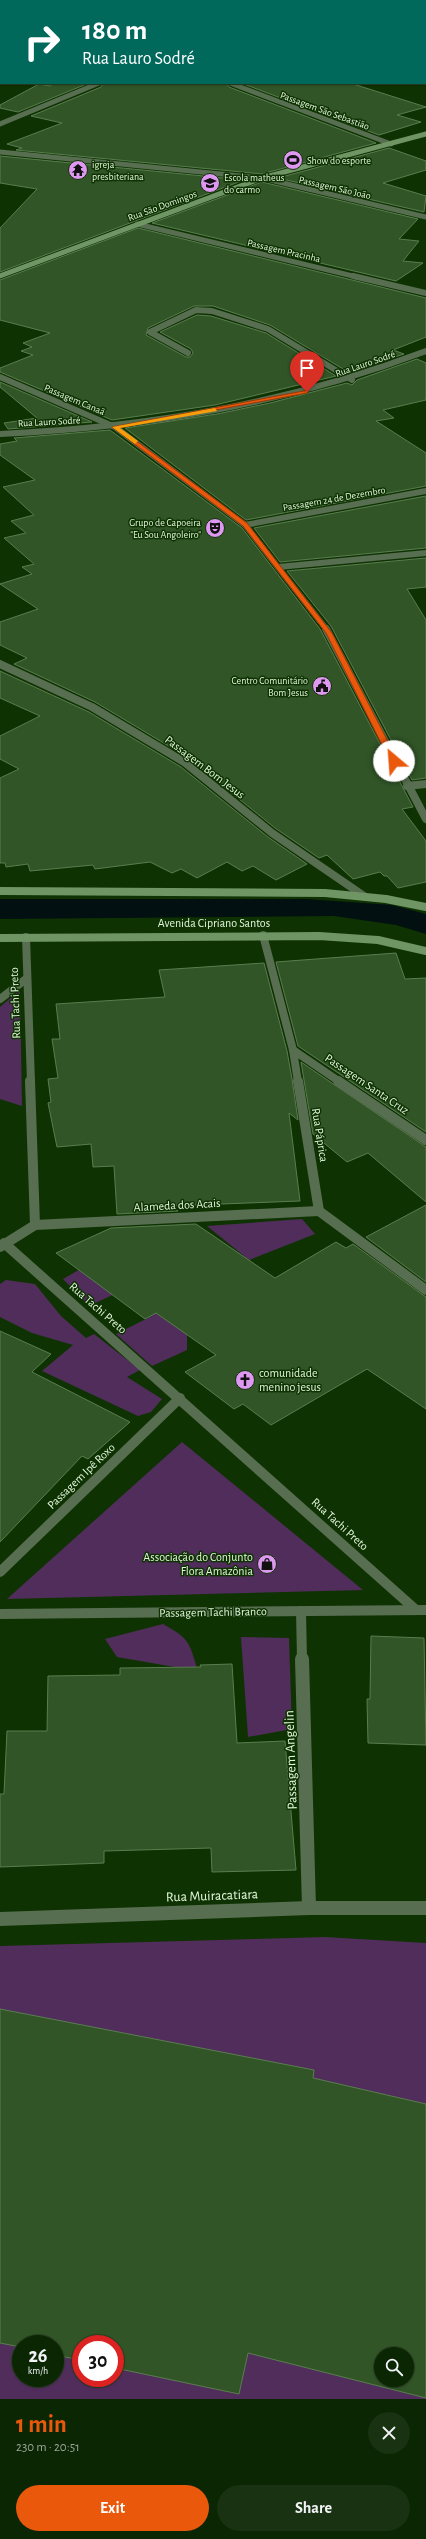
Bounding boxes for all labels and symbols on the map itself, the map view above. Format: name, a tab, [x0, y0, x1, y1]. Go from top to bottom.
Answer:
street label: Passagem São Sebastião	[279, 90, 371, 132]
sports icon: Show do esporte	[282, 149, 304, 171]
place label: Show do esporte	[307, 156, 371, 166]
temple icon: igreja presbiteriana	[67, 159, 89, 181]
place label: igreja presbiteriana	[92, 160, 144, 182]
school or university icon: Escola matheus do carmo	[199, 172, 221, 194]
place label: Escola matheus do carmo	[224, 173, 285, 195]
street label: Passagem São João	[298, 175, 372, 201]
street label: Rua São Domingos	[126, 189, 199, 223]
street label: Passagem Pracinha	[246, 238, 322, 264]
street label: Rua Lauro Sodré	[334, 349, 397, 379]
pin	[290, 351, 324, 392]
street label: Passagem Canaã	[43, 383, 107, 417]
street label: Rua Lauro Sodré	[17, 415, 81, 429]
street label: Passagem 24 de Dezembro	[282, 485, 386, 513]
theatre icon: Grupo de Capoeira "Eu Sou Angoleiro"	[204, 517, 226, 539]
place label: Grupo de Capoeira "Eu Sou Angoleiro"	[129, 518, 201, 540]
public building icon: Centro Comunitário Bom Jesus	[311, 675, 333, 697]
place label: Centro Comunitário Bom Jesus	[232, 676, 308, 698]
street label: Passagem Bom Jesus	[163, 733, 247, 801]
position arrow	[373, 740, 415, 782]
street label: Avenida Cipriano Santos	[158, 917, 270, 929]
street label: Rua Tachi Preto	[8, 967, 22, 1039]
street label: Passagem Santa Cruz	[323, 1052, 411, 1116]
street label: Rua Páprica	[310, 1107, 330, 1163]
street label: Alameda dos Acais	[133, 1197, 221, 1213]
street label: Rua Tachi Preto	[67, 1280, 129, 1336]
place label: comunidade menino jesus	[259, 1367, 321, 1394]
church icon: comunidade menino jesus	[234, 1369, 256, 1391]
street label: Passagem Ipê Roxo	[45, 1441, 117, 1511]
street label: Rua Tachi Preto	[309, 1496, 371, 1552]
place label: Associação do Conjunto Flora Amazônia	[143, 1551, 253, 1577]
shop icon: Associação do Conjunto Flora Amazônia	[256, 1553, 278, 1575]
street label: Passagem Tachi Branco	[159, 1605, 267, 1619]
street label: Passagem Angelin	[282, 1710, 300, 1810]
street label: Rua Muiracatiara	[166, 1887, 259, 1905]
speed limit sign: 30	[72, 2335, 124, 2387]

